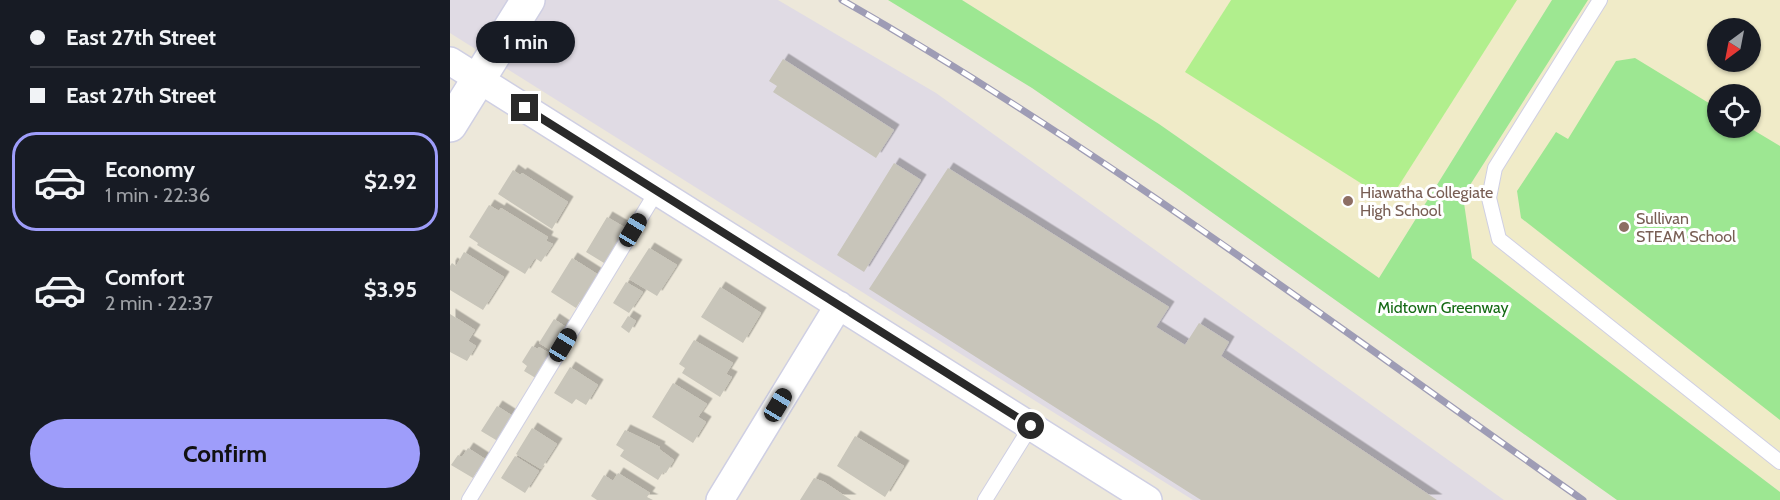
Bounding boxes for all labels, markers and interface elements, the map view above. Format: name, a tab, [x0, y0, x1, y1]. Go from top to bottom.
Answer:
north arrow	[1707, 18, 1761, 72]
map controls	[1707, 18, 1761, 138]
callout: 1 min	[476, 21, 574, 63]
text: East 27th Street	[66, 24, 216, 51]
text: 1 min	[503, 30, 548, 54]
text: East 27th Street	[66, 82, 216, 109]
button: locate	[1707, 84, 1761, 138]
route end	[511, 94, 538, 121]
icon: car	[33, 155, 87, 209]
text: Economy	[105, 156, 195, 183]
text: $2.92	[364, 168, 417, 195]
text: 1 min · 22:36	[105, 183, 210, 207]
place label: Hiawatha Collegiate High School	[1360, 183, 1493, 220]
marker: Hiawatha Collegiate High School	[1341, 194, 1355, 208]
place label: Sullivan STEAM School	[1636, 209, 1736, 246]
car	[616, 210, 650, 250]
marker: Sullivan STEAM School	[1617, 220, 1631, 234]
icon: car	[33, 263, 87, 317]
text: Comfort	[105, 264, 184, 291]
text: $3.95	[364, 276, 417, 303]
text: 2 min · 22:37	[105, 291, 213, 315]
park label: Midtown Greenway	[1378, 298, 1508, 317]
car	[546, 325, 580, 365]
car	[761, 385, 795, 425]
route start	[1017, 412, 1044, 439]
button: Confirm	[30, 419, 420, 488]

